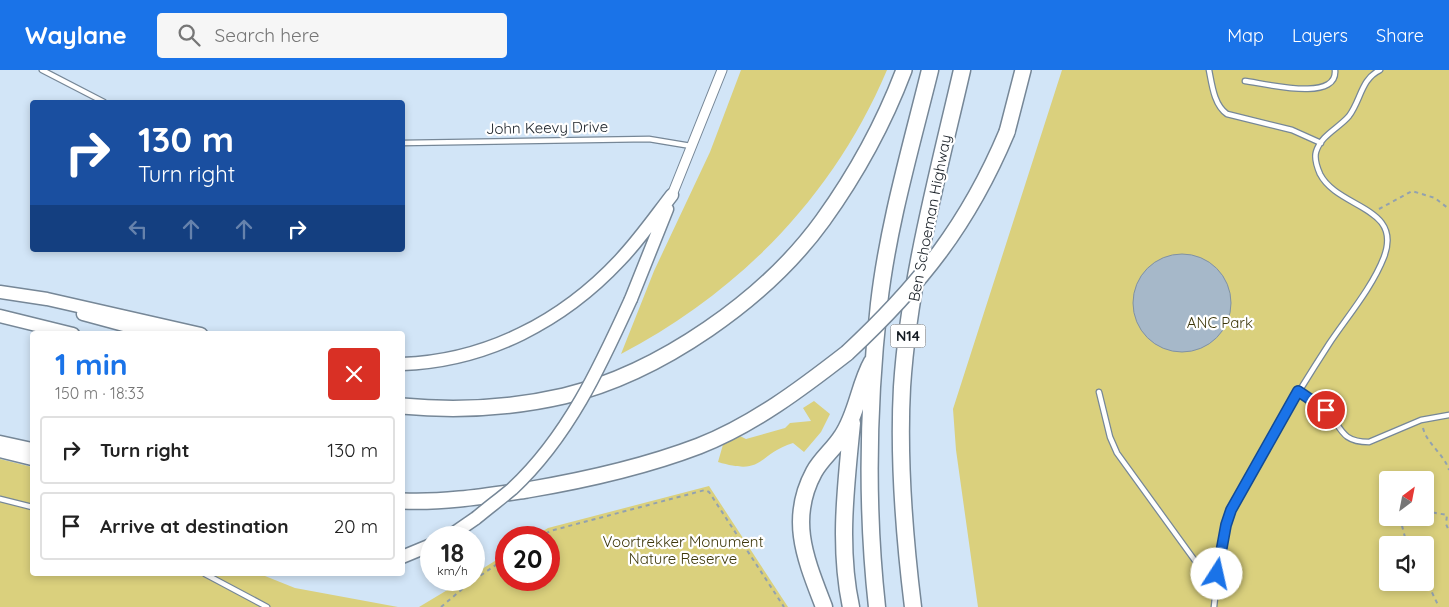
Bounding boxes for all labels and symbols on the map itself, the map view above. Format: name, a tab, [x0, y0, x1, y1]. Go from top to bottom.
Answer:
street label: John Keevy Drive	[486, 117, 608, 138]
street label: Ben Schoeman Highway	[904, 133, 955, 303]
park label: ANC Park	[1187, 313, 1253, 332]
road number: N14	[890, 325, 926, 348]
pin	[1305, 389, 1347, 431]
north arrow	[1379, 471, 1434, 526]
speed limit sign: 20	[495, 526, 560, 591]
park label: Voortrekker Monument Nature Reserve	[602, 532, 764, 568]
position arrow	[1190, 547, 1242, 599]

